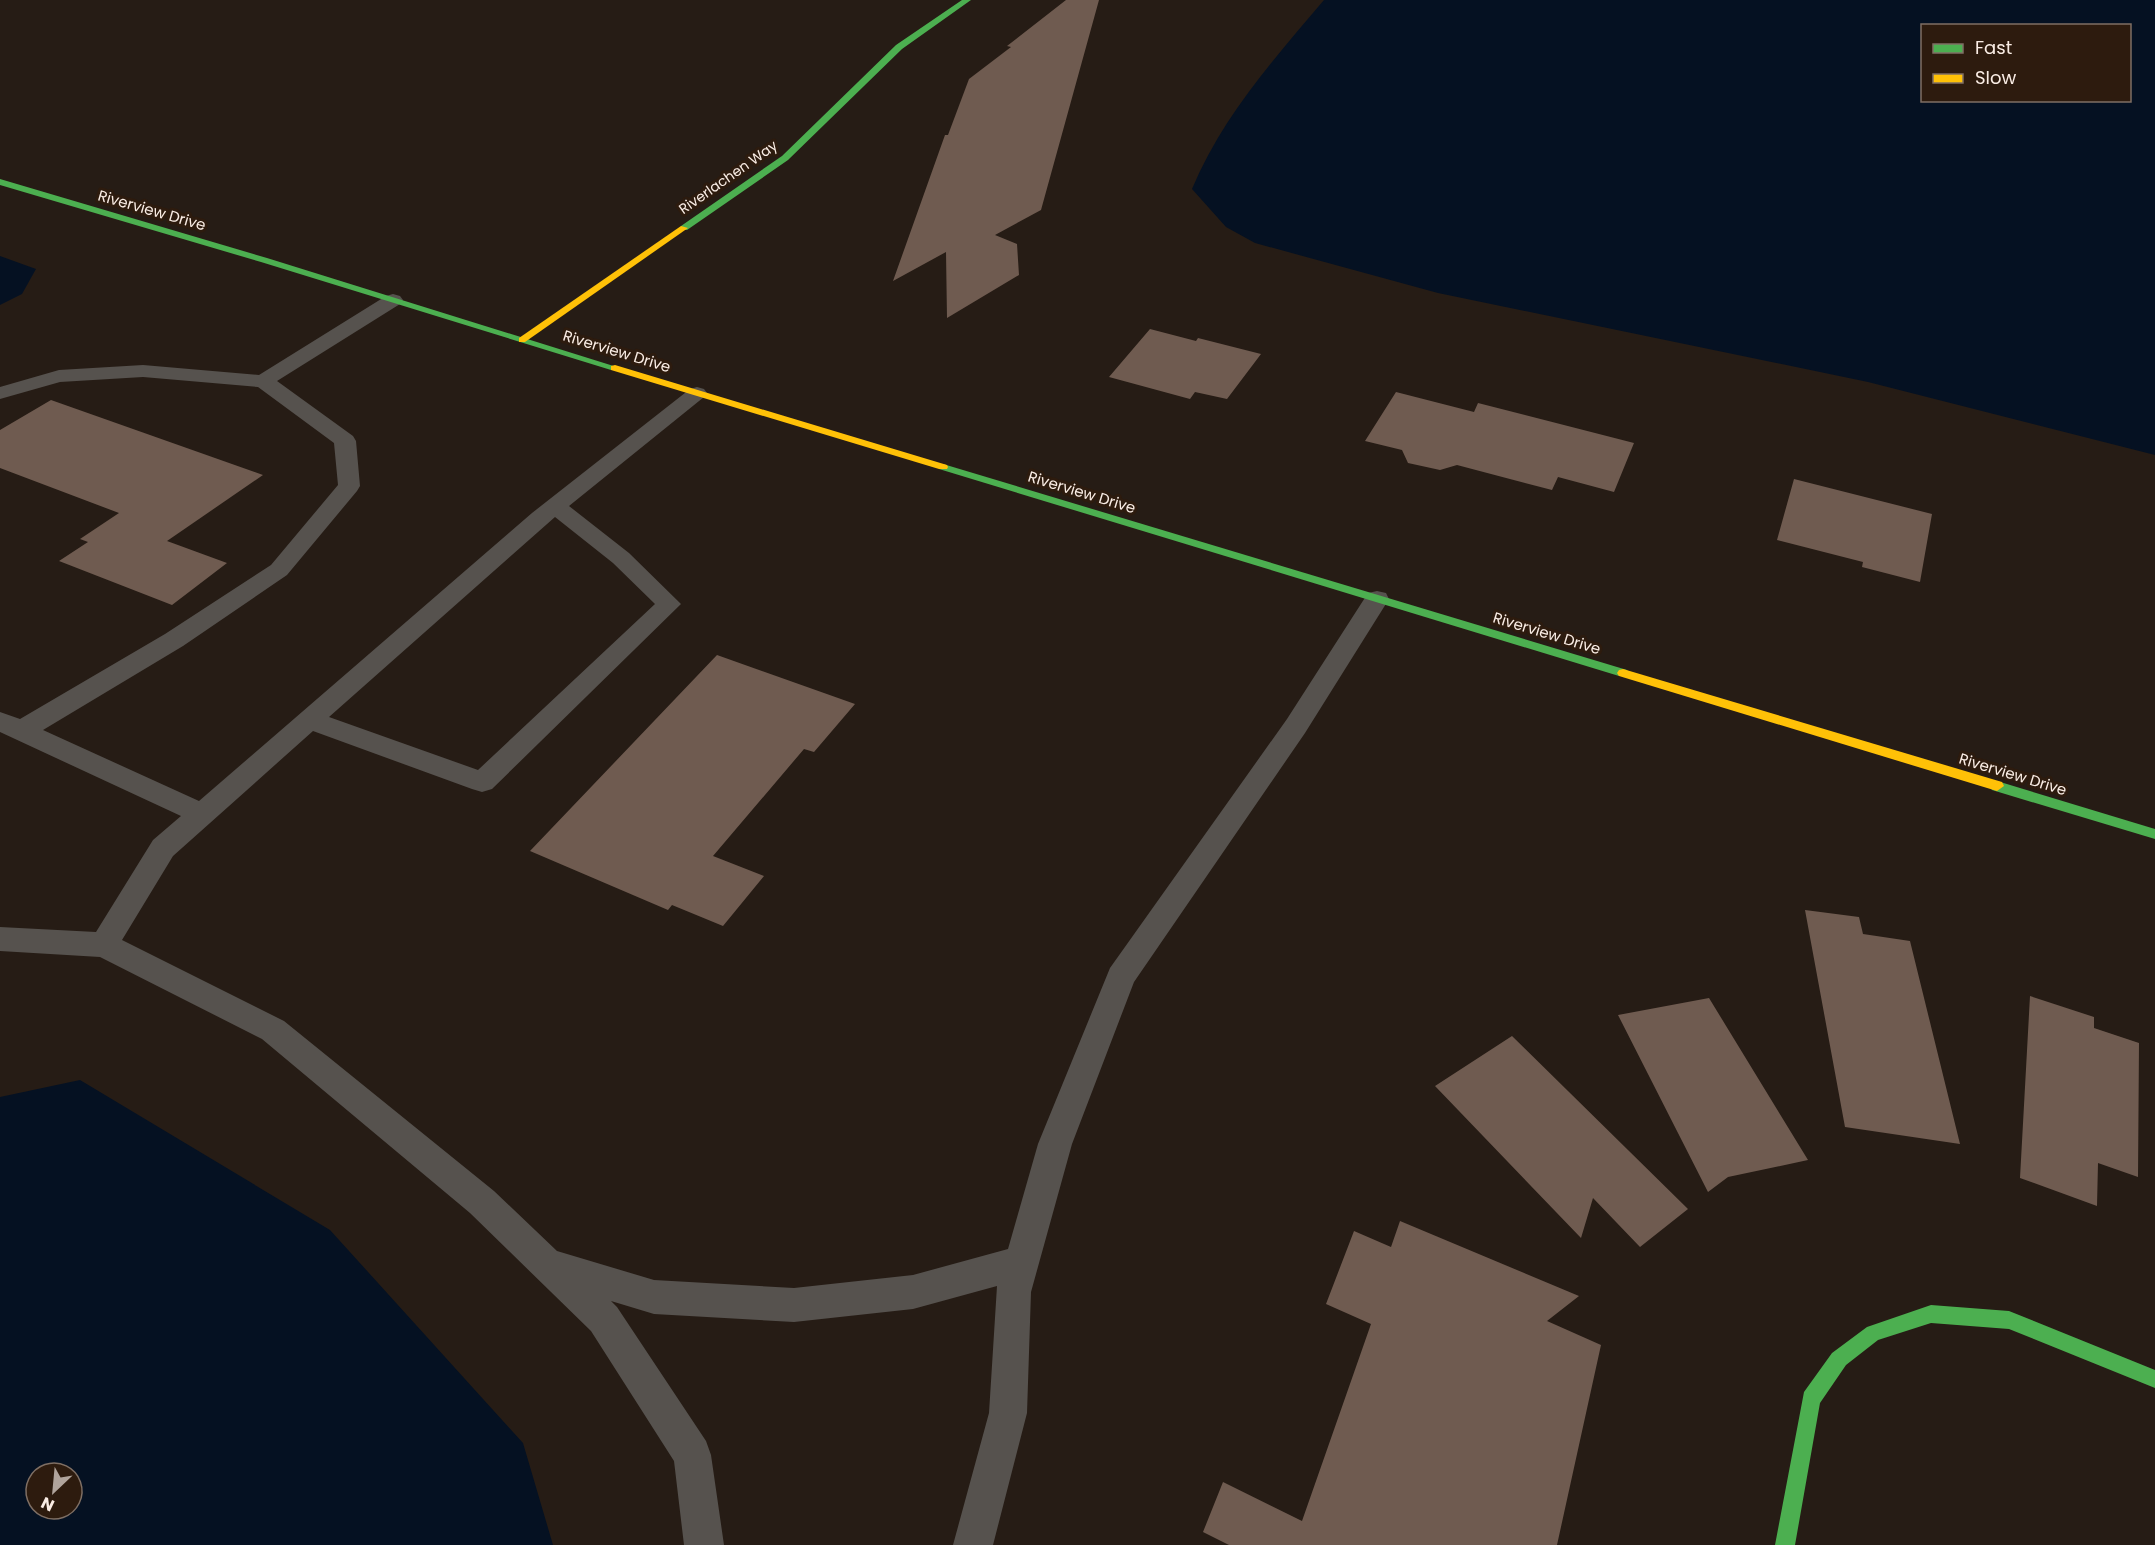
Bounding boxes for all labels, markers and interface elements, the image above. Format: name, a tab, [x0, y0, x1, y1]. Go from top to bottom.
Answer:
legend	[1921, 24, 2131, 102]
text: Fast	[1975, 35, 2012, 60]
text: Slow	[1975, 65, 2017, 90]
street label: Riverlachen Way	[675, 135, 782, 219]
street label: Riverview Drive	[96, 185, 208, 235]
street label: Riverview Drive	[561, 325, 673, 377]
street label: Riverview Drive	[1026, 466, 1138, 518]
street label: Riverview Drive	[1491, 607, 1603, 659]
street label: Riverview Drive	[1957, 748, 2069, 800]
north arrow	[24, 1461, 84, 1521]
text: N	[37, 1491, 58, 1517]

